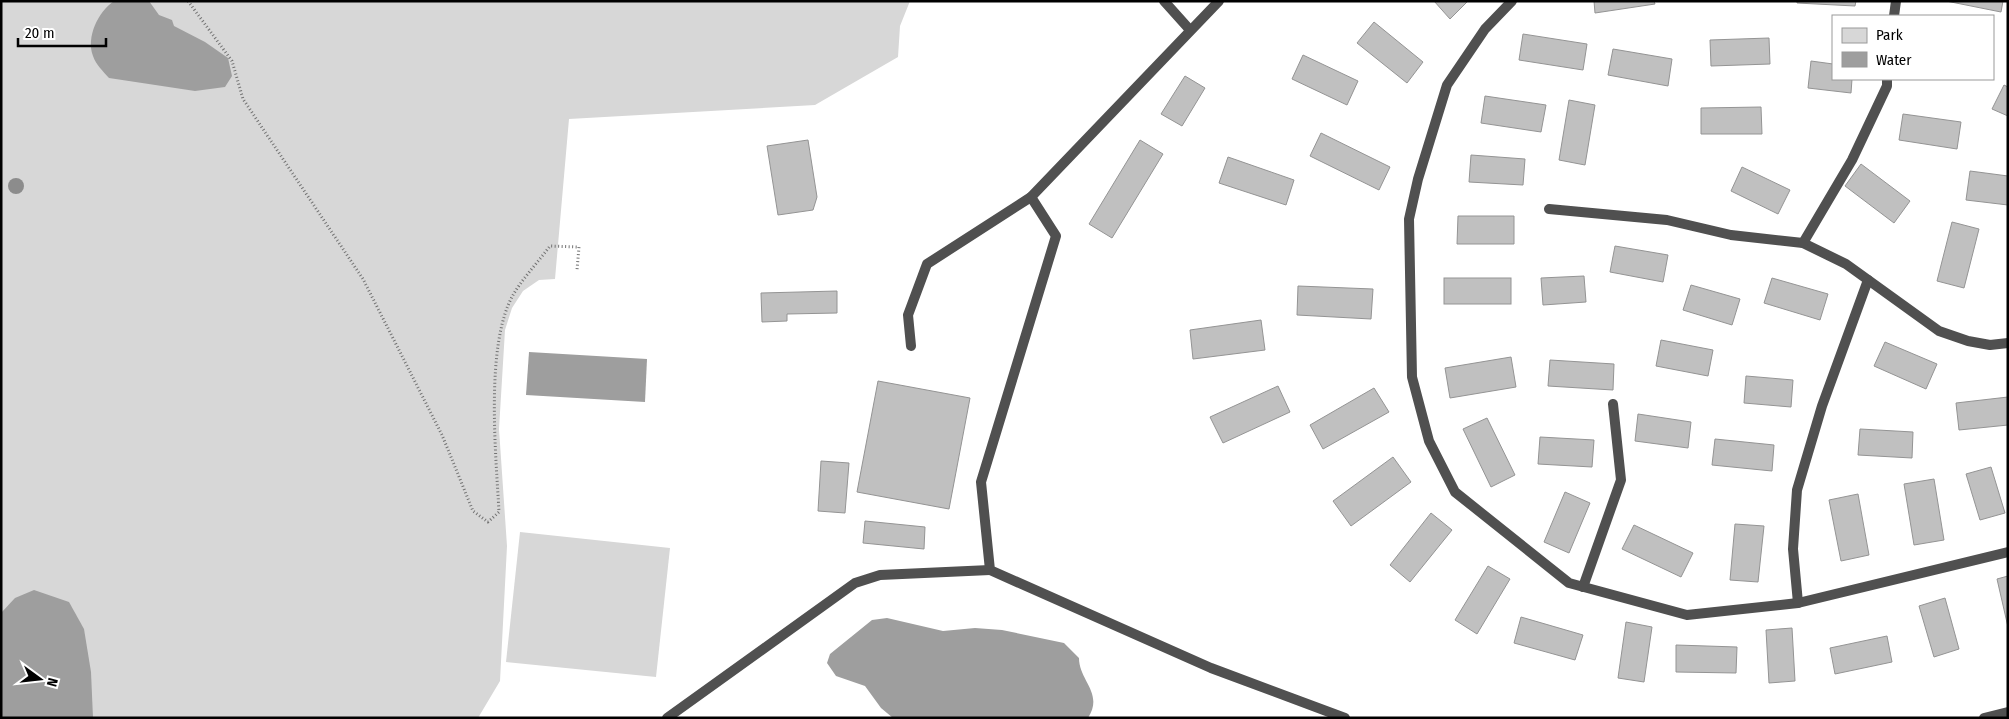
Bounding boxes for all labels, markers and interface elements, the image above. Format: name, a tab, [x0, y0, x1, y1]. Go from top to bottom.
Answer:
scale bar	[18, 15, 105, 47]
legend	[1832, 15, 1994, 80]
text: 20 m	[25, 24, 55, 42]
text: Park	[1876, 26, 1903, 44]
text: Water	[1876, 51, 1912, 69]
north arrow	[15, 654, 65, 704]
text: N	[43, 676, 61, 688]

